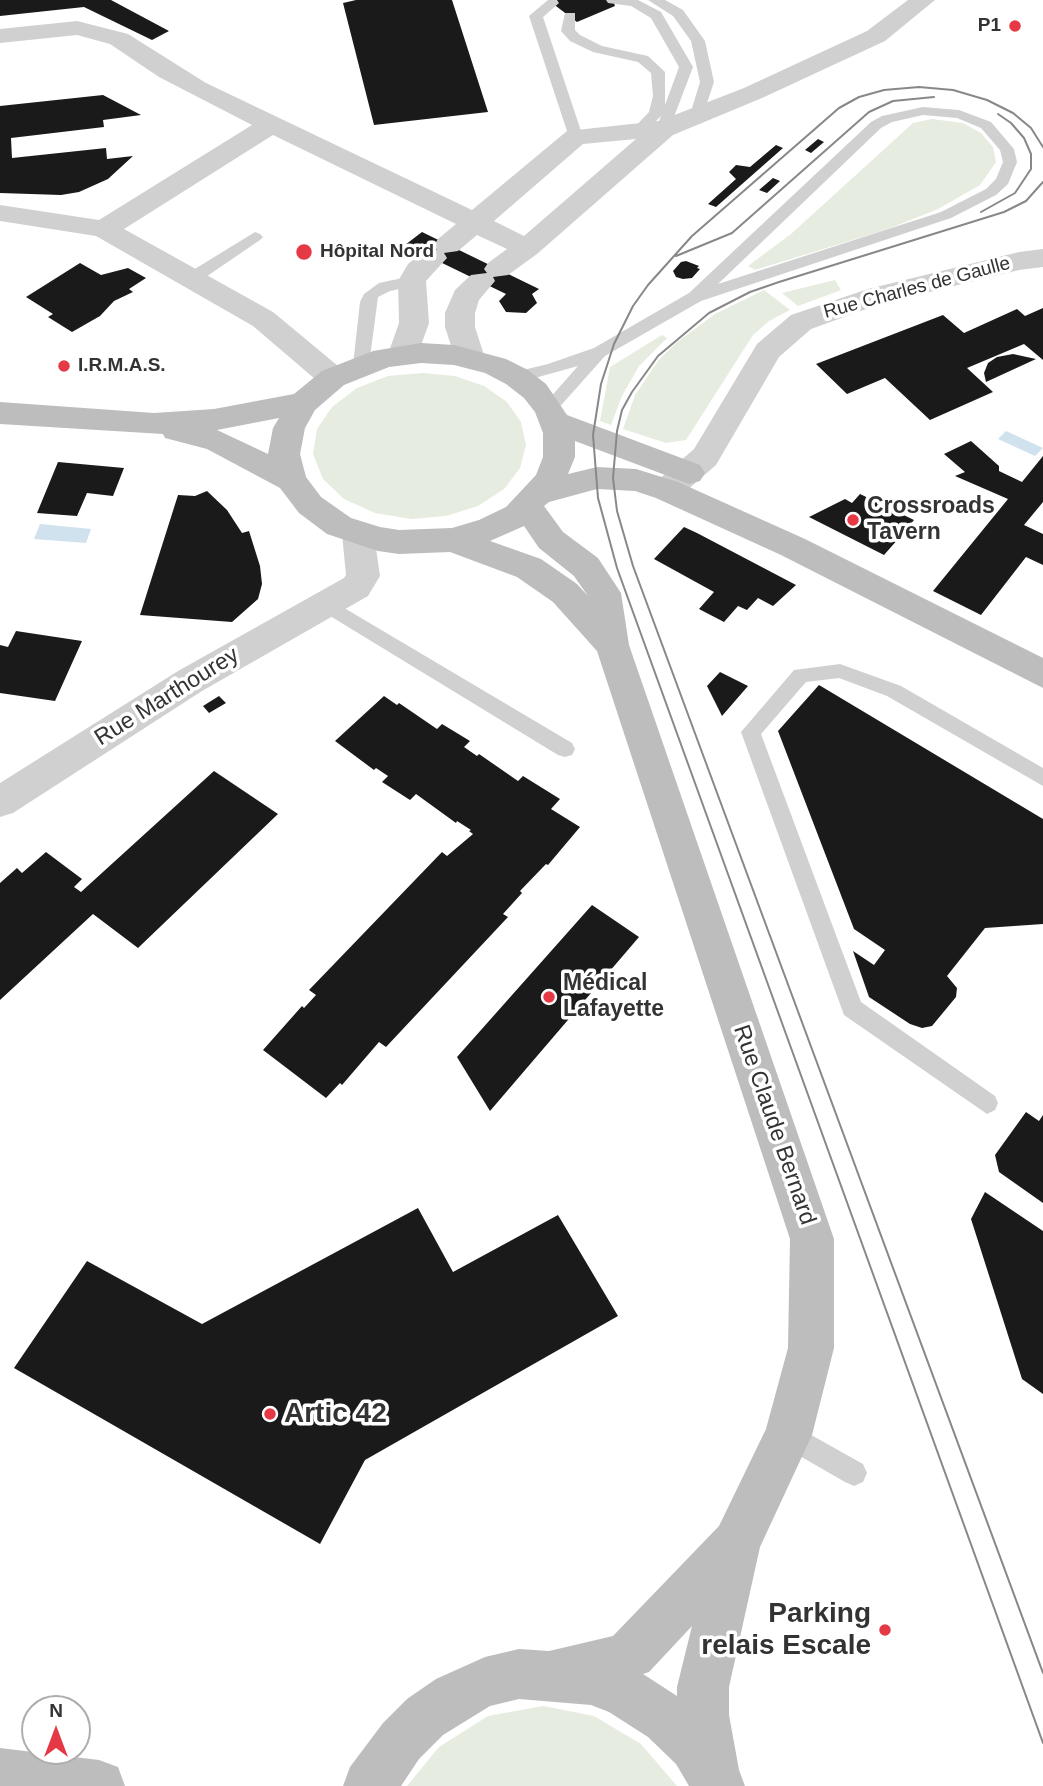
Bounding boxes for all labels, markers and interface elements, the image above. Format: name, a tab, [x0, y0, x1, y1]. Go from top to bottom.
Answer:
place label: P1	[978, 15, 1001, 37]
marker: P1	[1007, 18, 1023, 34]
place label: Hôpital Nord	[320, 241, 434, 263]
marker: Hôpital Nord	[294, 242, 314, 262]
street label: Rue Charles de Gaulle	[821, 252, 1013, 324]
place label: I.R.M.A.S.	[78, 355, 166, 377]
marker: I.R.M.A.S.	[56, 358, 72, 374]
place label: Crossroads Tavern	[867, 493, 995, 547]
marker: Crossroads Tavern	[845, 512, 861, 528]
street label: Rue Marthourey	[90, 642, 244, 752]
place label: Médical Lafayette	[563, 970, 664, 1024]
marker: Médical Lafayette	[541, 989, 557, 1005]
street label: Rue Claude Bernard	[727, 1021, 821, 1229]
place label: Artic 42	[284, 1397, 387, 1431]
marker: Artic 42	[262, 1406, 278, 1422]
place label: Parking relais Escale	[701, 1597, 871, 1663]
marker: Parking relais Escale	[877, 1622, 893, 1638]
north arrow	[21, 1695, 91, 1765]
text: N	[49, 1700, 63, 1721]

